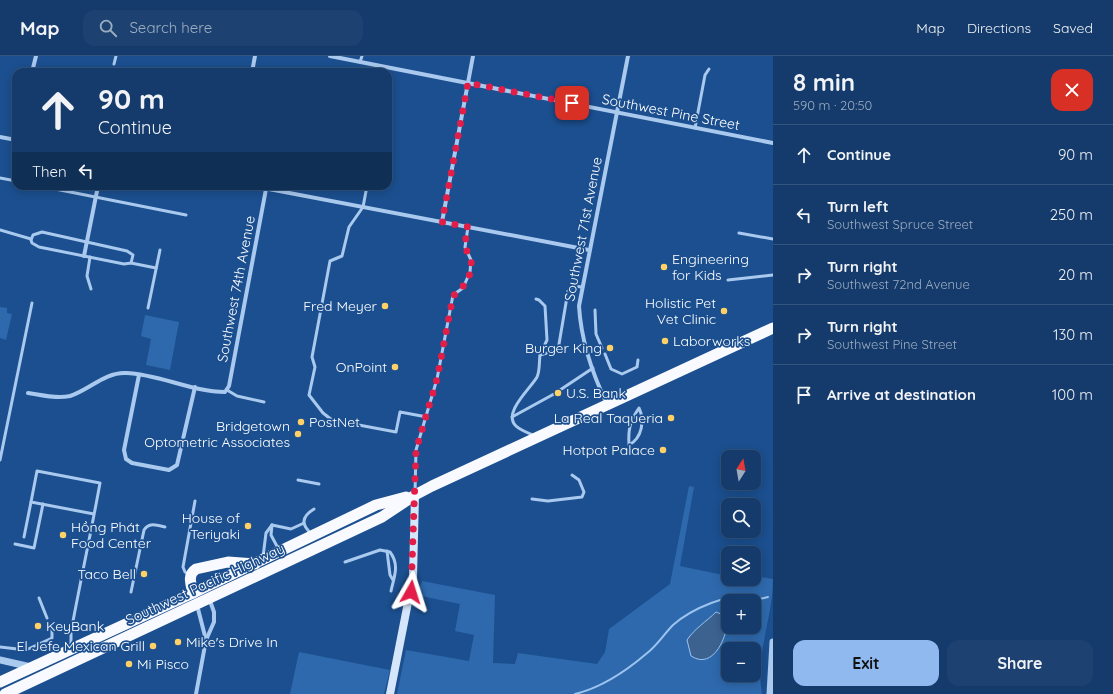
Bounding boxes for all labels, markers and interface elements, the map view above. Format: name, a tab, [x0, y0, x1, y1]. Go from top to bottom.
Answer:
search box	[83, 10, 363, 46]
text: Map	[20, 16, 59, 40]
icon: search	[97, 17, 119, 39]
text: Search here	[129, 18, 212, 37]
text: Map	[916, 19, 945, 37]
text: Directions	[967, 19, 1031, 37]
text: Saved	[1053, 19, 1093, 37]
text: 8 min	[793, 67, 855, 97]
button: close	[1051, 69, 1093, 111]
text: 90 m	[98, 81, 165, 116]
icon: ahead	[32, 84, 84, 136]
pin	[555, 86, 589, 120]
street label: Southwest Pine Street	[601, 90, 742, 134]
icon: arrive	[561, 92, 583, 114]
text: 590 m · 20:50	[793, 97, 872, 113]
text: Continue	[98, 116, 172, 139]
icon: ahead	[793, 144, 815, 166]
text: Continue	[827, 145, 891, 164]
text: 90 m	[1058, 145, 1093, 164]
street label: Southwest 71st Avenue	[560, 155, 606, 303]
icon: left	[75, 160, 97, 182]
text: Then	[32, 162, 67, 181]
text: Turn left	[827, 197, 889, 216]
icon: left	[793, 204, 815, 226]
text: 250 m	[1050, 205, 1093, 224]
street label: Southwest 74th Avenue	[213, 214, 259, 364]
text: Southwest Spruce Street	[827, 216, 973, 232]
place label: Engineering for Kids	[672, 250, 749, 284]
text: Turn right	[827, 257, 898, 276]
marker: Engineering for Kids	[659, 262, 669, 272]
icon: right	[793, 264, 815, 286]
text: 20 m	[1058, 265, 1093, 284]
text: Southwest 72nd Avenue	[827, 276, 970, 292]
place label: Holistic Pet Vet Clinic	[645, 294, 716, 328]
place label: Fred Meyer	[303, 297, 378, 315]
marker: Fred Meyer	[380, 301, 390, 311]
marker: Holistic Pet Vet Clinic	[719, 306, 729, 316]
text: Turn right	[827, 317, 898, 336]
icon: right	[793, 324, 815, 346]
text: 130 m	[1053, 325, 1093, 344]
place label: Laborworks	[673, 332, 750, 350]
marker: Laborworks	[660, 336, 670, 346]
text: Southwest Pine Street	[827, 336, 957, 352]
place label: Burger King	[525, 339, 602, 357]
marker: Burger King	[605, 343, 615, 353]
place label: OnPoint	[336, 358, 387, 376]
marker: OnPoint	[390, 362, 400, 372]
place label: U.S. Bank	[566, 384, 626, 402]
icon: arrive	[793, 384, 815, 406]
text: Arrive at destination	[827, 385, 976, 404]
text: 100 m	[1052, 385, 1093, 404]
marker: U.S. Bank	[553, 388, 563, 398]
place label: La Real Taqueria	[554, 409, 663, 427]
place label: PostNet	[309, 413, 360, 431]
marker: La Real Taqueria	[666, 413, 676, 423]
place label: Bridgetown Optometric Associates	[144, 417, 290, 451]
marker: PostNet	[296, 417, 306, 427]
marker: Bridgetown Optometric Associates	[293, 429, 303, 439]
place label: Hotpot Palace	[563, 441, 655, 459]
marker: Hotpot Palace	[658, 445, 668, 455]
north arrow	[721, 450, 761, 490]
map controls	[721, 450, 761, 682]
button: search	[721, 498, 761, 538]
place label: House of Teriyaki	[182, 509, 240, 543]
place label: Hồng Phát Food Center	[71, 518, 152, 552]
marker: House of Teriyaki	[243, 521, 253, 531]
marker: Hồng Phát Food Center	[58, 530, 68, 540]
street label: Southwest Pacific Highway	[123, 539, 287, 629]
button: layers	[721, 546, 761, 586]
place label: Taco Bell	[77, 565, 136, 583]
marker: Taco Bell	[139, 569, 149, 579]
position arrow	[390, 571, 432, 613]
button: +	[721, 594, 761, 634]
place label: KeyBank	[46, 617, 104, 635]
marker: KeyBank	[33, 621, 43, 631]
place label: Mike's Drive In	[186, 633, 278, 651]
place label: El Jefe Mexican Grill	[16, 637, 145, 655]
marker: Mike's Drive In	[173, 637, 183, 647]
button: Exit	[793, 640, 939, 686]
button: Share	[947, 640, 1093, 686]
marker: El Jefe Mexican Grill	[148, 641, 158, 651]
button: −	[721, 642, 761, 682]
place label: Mi Pisco	[137, 655, 189, 673]
marker: Mi Pisco	[124, 659, 134, 669]

